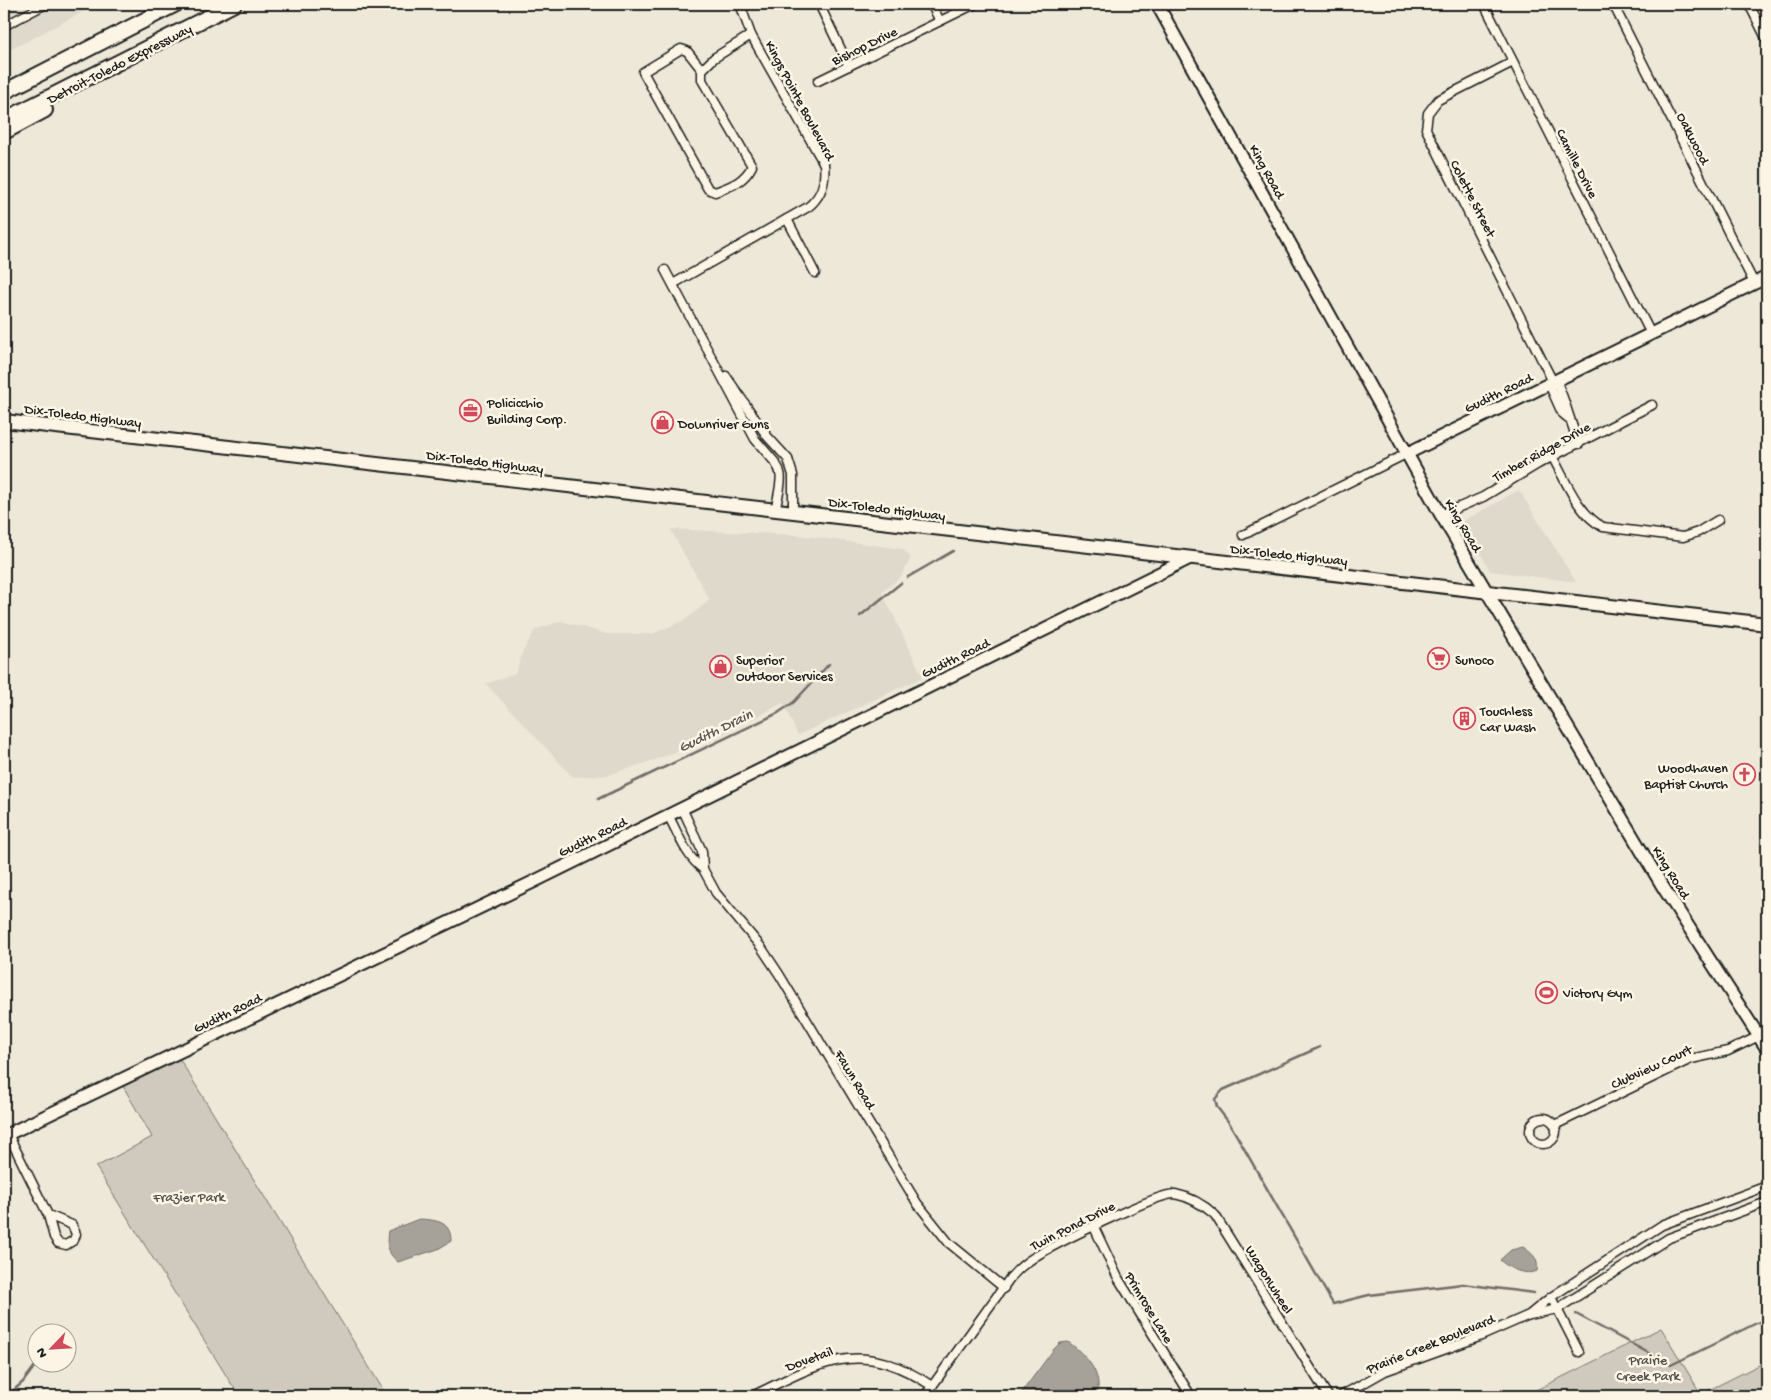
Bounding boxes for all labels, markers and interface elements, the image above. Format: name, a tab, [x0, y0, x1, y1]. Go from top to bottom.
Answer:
street label: Detroit-Toledo Expressway	[44, 21, 195, 110]
street label: Bishop Drive	[829, 24, 901, 71]
street label: Kings Pointe Boulevard	[760, 38, 838, 166]
street label: Oakwood	[1671, 110, 1713, 170]
street label: Camille Drive	[1551, 127, 1601, 202]
street label: King Road	[1244, 142, 1288, 204]
street label: Colette Street	[1445, 158, 1499, 242]
street label: Gudith Road	[1462, 370, 1538, 418]
place label: Policicchio Building Corp.	[486, 396, 567, 429]
office icon: Policicchio Building Corp.	[459, 398, 483, 422]
street label: Dix-Toledo Highway	[22, 402, 142, 433]
shop icon: Downriver Guns	[650, 411, 674, 435]
place label: Downriver Guns	[677, 417, 770, 434]
street label: Timber Ridge Drive	[1490, 419, 1595, 487]
street label: Dix-Toledo Highway	[424, 448, 544, 479]
street label: Dix-Toledo Highway	[826, 495, 946, 526]
street label: King Road	[1439, 497, 1485, 558]
street label: Dix-Toledo Highway	[1228, 542, 1348, 571]
street label: Gudith Road	[919, 635, 995, 683]
supermarket icon: Sunoco	[1427, 647, 1451, 671]
place label: Superior Outdoor Services	[736, 653, 834, 686]
place label: Sunoco	[1455, 653, 1494, 670]
shop icon: Superior Outdoor Services	[708, 655, 732, 679]
place label: Touchless Car Wash	[1479, 704, 1536, 737]
water label: Gudith Drain	[676, 706, 757, 757]
building icon: Touchless Car Wash	[1452, 706, 1476, 730]
place label: Woodhaven Baptist Church	[1643, 761, 1728, 794]
church icon: Woodhaven Baptist Church	[1732, 763, 1756, 787]
street label: Gudith Road	[556, 814, 632, 862]
street label: King Road	[1647, 844, 1694, 904]
sports icon: Victory Gym	[1535, 980, 1559, 1004]
place label: Victory Gym	[1562, 986, 1632, 1003]
street label: Gudith Road	[191, 990, 267, 1038]
street label: Clubview Court	[1609, 1042, 1696, 1094]
street label: Fawn Road	[829, 1047, 879, 1115]
park label: Frazier Park	[152, 1190, 226, 1207]
street label: Twin Pond Drive	[1027, 1198, 1119, 1256]
street label: Wagonwheel	[1240, 1243, 1296, 1318]
street label: Primrose Lane	[1119, 1269, 1176, 1348]
street label: Prairie Creek Boulevard	[1363, 1311, 1499, 1379]
north arrow	[28, 1322, 78, 1372]
street label: Dovetail	[783, 1344, 836, 1377]
text: N	[33, 1345, 52, 1360]
park label: Prairie Creek Park	[1616, 1353, 1681, 1386]

